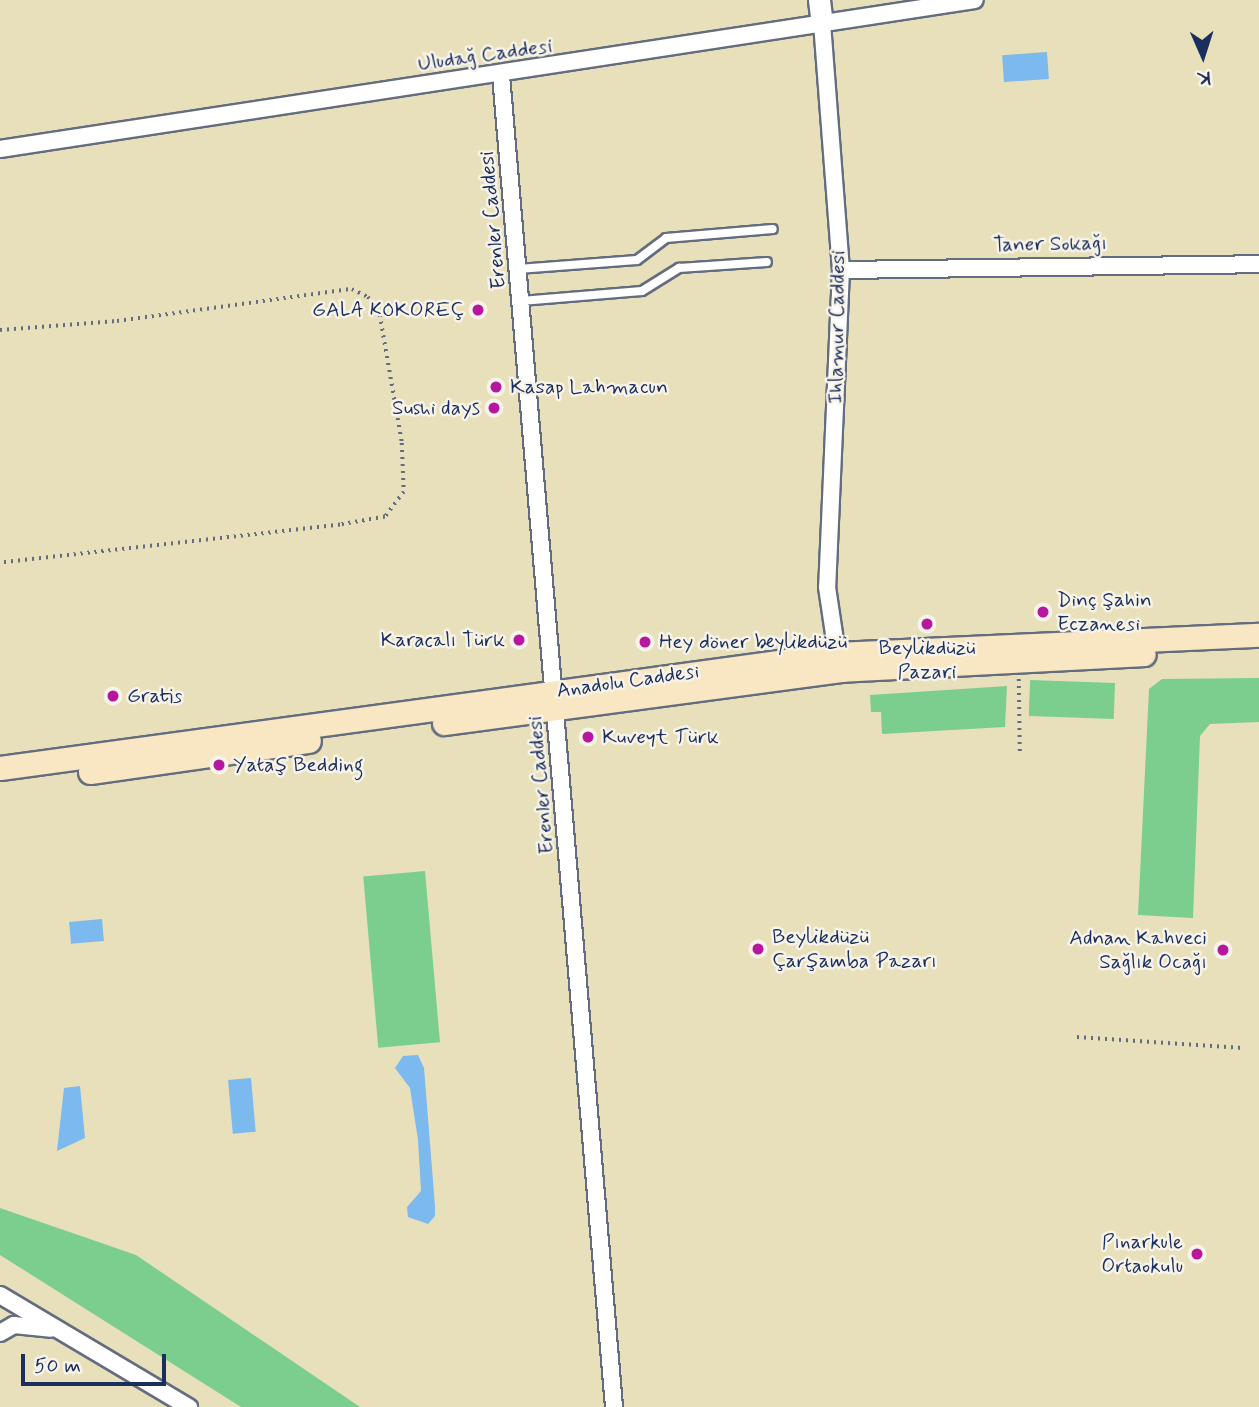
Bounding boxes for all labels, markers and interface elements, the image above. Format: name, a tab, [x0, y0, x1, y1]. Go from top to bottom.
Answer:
north arrow	[1168, 21, 1238, 91]
street label: Uludağ Caddesi	[416, 33, 554, 77]
text: K	[1197, 65, 1211, 90]
street label: Erenler Caddesi	[474, 148, 512, 292]
street label: Taner Sokağı	[993, 230, 1107, 258]
street label: Ihlamur Caddesi	[823, 248, 851, 406]
place label: GALA KOKOREÇ	[309, 297, 464, 323]
marker: GALA KOKOREÇ	[470, 302, 486, 318]
place label: Kasap Lahmacun	[510, 374, 669, 400]
marker: Kasap Lahmacun	[488, 379, 504, 395]
place label: Sushi days	[392, 395, 480, 421]
marker: Sushi days	[486, 400, 502, 416]
place label: Dinç Şahin Eczanesi	[1057, 587, 1152, 637]
marker: Dinç Şahin Eczanesi	[1035, 604, 1051, 620]
marker: Beylikdüzü Pazari	[919, 616, 935, 632]
place label: Karacalı Türk	[381, 627, 505, 653]
place label: Hey döner beylikdüzü	[659, 629, 846, 655]
marker: Karacalı Türk	[511, 632, 527, 648]
marker: Hey döner beylikdüzü	[637, 634, 653, 650]
place label: Beylikdüzü Pazari	[878, 635, 976, 685]
street label: Anadolu Caddesi	[555, 659, 701, 703]
place label: Gratis	[127, 683, 182, 709]
marker: Gratis	[105, 688, 121, 704]
street label: Erenler Caddesi	[522, 713, 560, 857]
place label: Kuveyt Türk	[602, 724, 717, 750]
marker: Kuveyt Türk	[580, 729, 596, 745]
place label: Yataş Bedding	[233, 752, 364, 778]
marker: Yataş Bedding	[211, 757, 227, 773]
place label: Beylikdüzü Çarşamba Pazarı	[772, 924, 935, 974]
place label: Adnan Kahveci Sağlık Ocağı	[1072, 925, 1207, 975]
marker: Adnan Kahveci Sağlık Ocağı	[1213, 940, 1233, 960]
marker: Beylikdüzü Çarşamba Pazarı	[750, 941, 766, 957]
place label: Pınarkule Ortaokulu	[1101, 1229, 1183, 1279]
marker: Pınarkule Ortaokulu	[1189, 1246, 1205, 1262]
scale bar	[24, 1340, 170, 1384]
text: 50 m	[34, 1352, 81, 1380]

